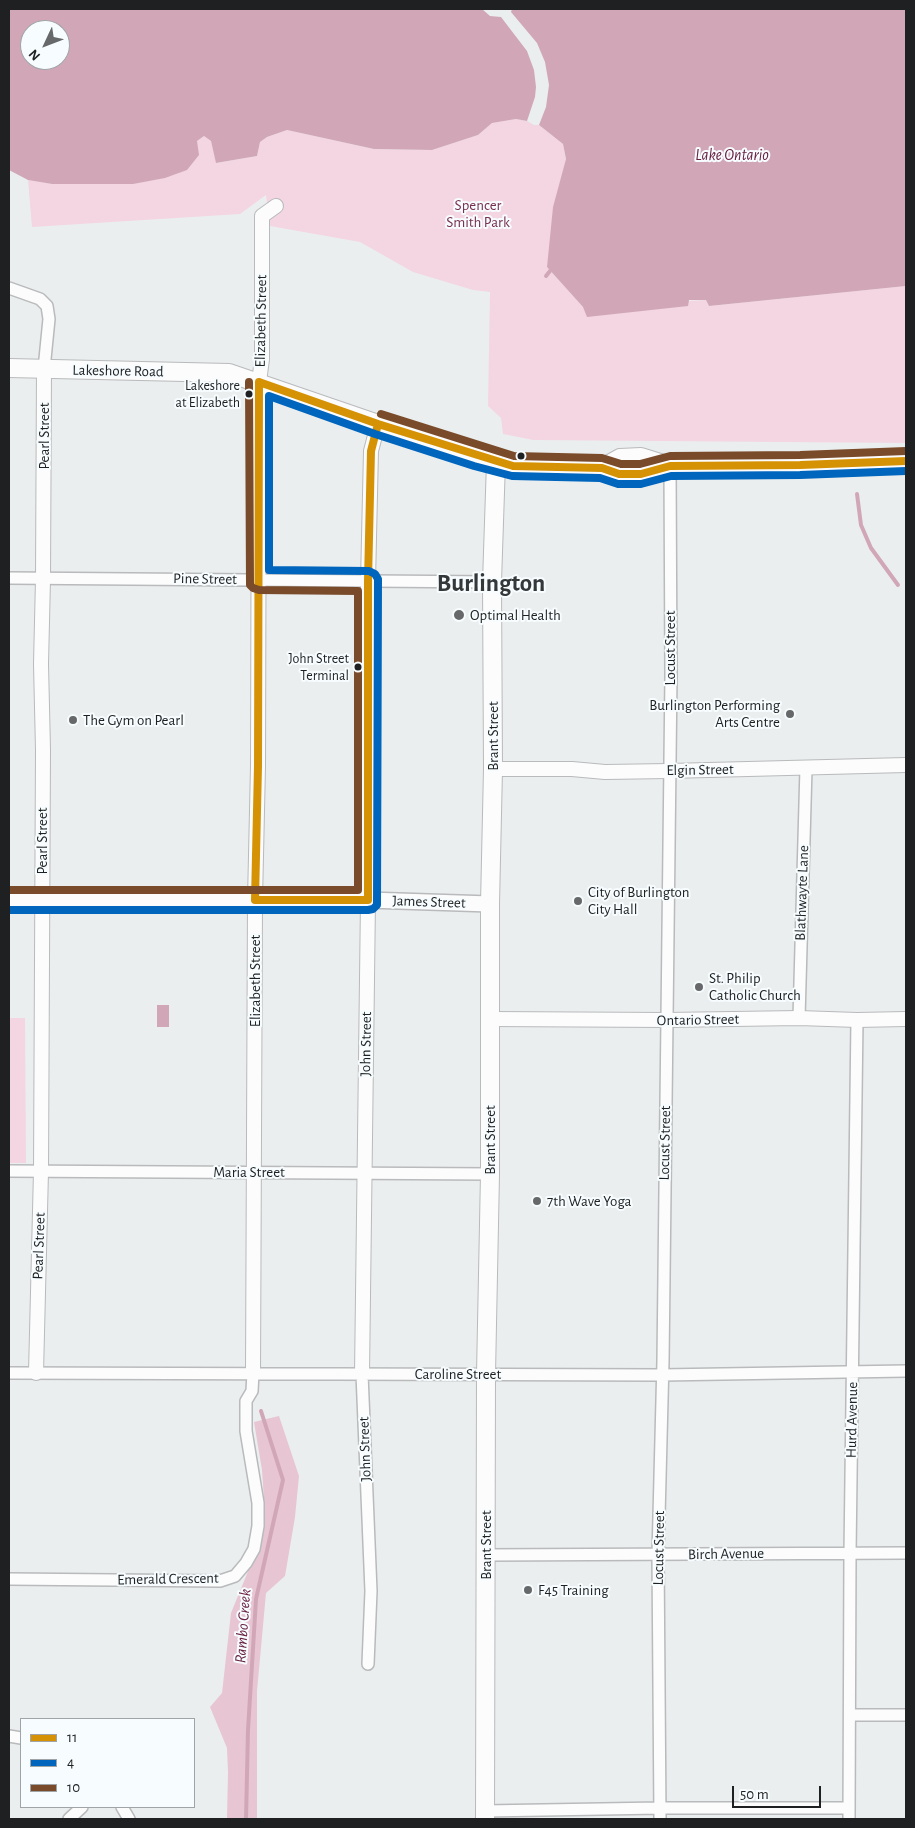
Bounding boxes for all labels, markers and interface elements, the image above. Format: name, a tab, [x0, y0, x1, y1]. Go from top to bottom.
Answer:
north arrow	[20, 20, 70, 70]
text: N	[26, 46, 43, 63]
water label: Lake Ontario	[695, 145, 769, 165]
park label: Spencer Smith Park	[446, 196, 510, 231]
street label: Elizabeth Street	[251, 275, 271, 367]
street label: Lakeshore Road	[72, 361, 164, 381]
place label: Lakeshore at Elizabeth	[176, 378, 240, 411]
marker: Lakeshore at Elizabeth	[244, 389, 254, 399]
street label: Pearl Street	[35, 402, 53, 470]
unlabelled marker	[516, 451, 526, 461]
district label: Burlington	[437, 568, 545, 598]
street label: Pine Street	[173, 569, 237, 589]
place label: Optimal Health	[470, 606, 561, 624]
marker: Optimal Health	[452, 608, 466, 622]
street label: Locust Street	[661, 611, 679, 685]
place label: John Street Terminal	[288, 651, 349, 684]
marker: John Street Terminal	[353, 662, 363, 672]
place label: Burlington Performing Arts Centre	[649, 696, 780, 731]
street label: Brant Street	[484, 701, 502, 771]
marker: Burlington Performing Arts Centre	[784, 708, 796, 720]
place label: The Gym on Pearl	[83, 711, 184, 729]
marker: The Gym on Pearl	[67, 714, 79, 726]
street label: Elgin Street	[666, 760, 734, 780]
street label: Pearl Street	[33, 807, 51, 875]
street label: Blathwayte Lane	[791, 845, 813, 941]
place label: City of Burlington City Hall	[588, 883, 690, 918]
street label: James Street	[392, 892, 466, 912]
marker: City of Burlington City Hall	[572, 895, 584, 907]
street label: Elizabeth Street	[246, 935, 264, 1027]
place label: St. Philip Catholic Church	[709, 969, 801, 1004]
marker: St. Philip Catholic Church	[693, 981, 705, 993]
street label: Ontario Street	[657, 1010, 739, 1030]
street label: John Street	[356, 1011, 376, 1077]
street label: Brant Street	[481, 1105, 499, 1175]
street label: Locust Street	[655, 1105, 675, 1181]
street label: Maria Street	[213, 1163, 285, 1181]
place label: 7th Wave Yoga	[547, 1192, 632, 1210]
marker: 7th Wave Yoga	[531, 1195, 543, 1207]
street label: Pearl Street	[29, 1212, 49, 1280]
street label: Caroline Street	[415, 1365, 501, 1383]
street label: Hurd Avenue	[842, 1382, 862, 1458]
street label: John Street	[355, 1416, 375, 1482]
street label: Brant Street	[477, 1510, 495, 1580]
street label: Locust Street	[649, 1510, 669, 1586]
street label: Birch Avenue	[688, 1544, 764, 1564]
street label: Emerald Crescent	[117, 1569, 219, 1589]
place label: F45 Training	[538, 1581, 609, 1599]
marker: F45 Training	[522, 1584, 534, 1596]
water label: Rambo Creek	[231, 1588, 255, 1664]
legend	[20, 1718, 195, 1808]
text: 11	[67, 1730, 77, 1745]
text: 4	[67, 1755, 74, 1770]
scale bar	[735, 1776, 824, 1808]
text: 10	[67, 1780, 80, 1795]
text: 50 m	[740, 1787, 769, 1802]

